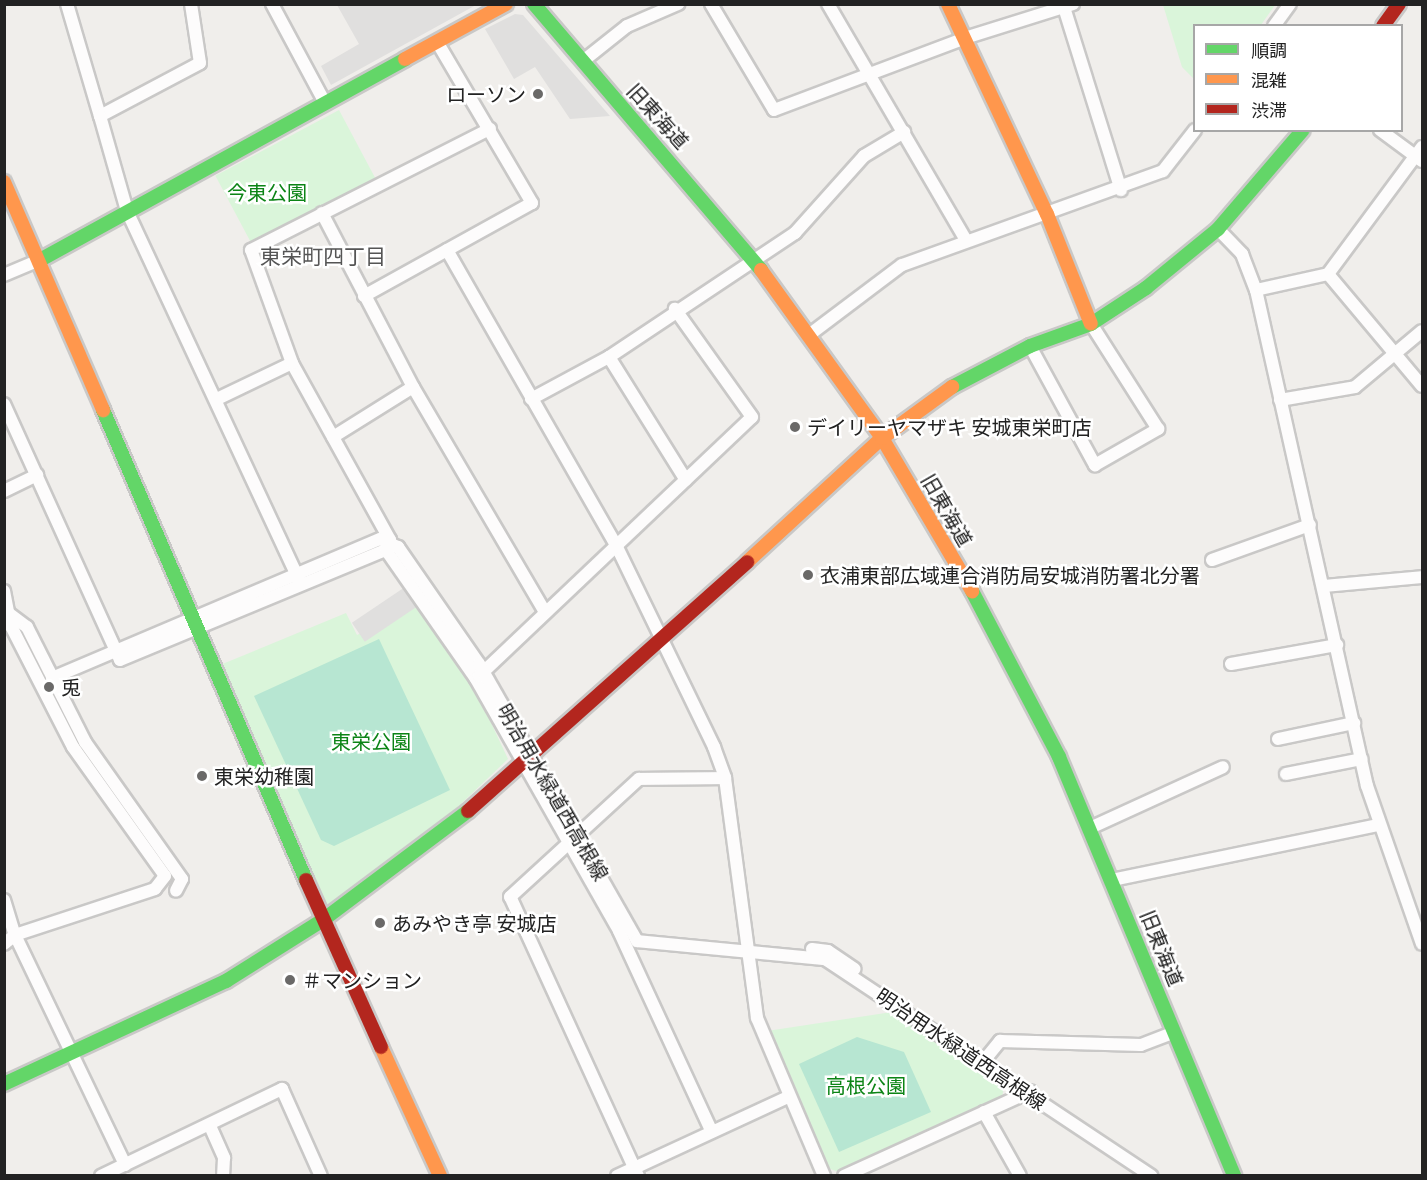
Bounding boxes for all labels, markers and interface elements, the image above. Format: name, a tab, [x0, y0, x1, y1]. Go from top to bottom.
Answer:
legend	[1193, 24, 1403, 132]
text: 順調	[1251, 38, 1287, 63]
text: 混雑	[1251, 68, 1287, 93]
street label: 旧東海道	[622, 78, 694, 154]
place label: ローソン	[446, 82, 526, 106]
marker: ローソン	[531, 87, 545, 101]
text: 渋滞	[1251, 98, 1287, 123]
park label: 今東公園	[227, 180, 307, 204]
district label: 東栄町四丁目	[260, 244, 386, 270]
place label: デイリーヤマザキ 安城東栄町店	[807, 415, 1092, 439]
marker: デイリーヤマザキ 安城東栄町店	[788, 420, 802, 434]
street label: 旧東海道	[917, 469, 977, 551]
place label: 衣浦東部広域連合消防局安城消防署北分署	[820, 563, 1200, 587]
marker: 衣浦東部広域連合消防局安城消防署北分署	[801, 568, 815, 582]
place label: 兎	[61, 675, 81, 699]
marker: 兎	[42, 680, 56, 694]
street label: 明治用水緑道西高根線	[493, 699, 613, 885]
park label: 東栄公園	[331, 729, 411, 753]
place label: 東栄幼稚園	[214, 764, 314, 788]
marker: 東栄幼稚園	[195, 769, 209, 783]
street label: 旧東海道	[1136, 906, 1188, 990]
place label: あみやき亭 安城店	[392, 911, 557, 935]
marker: あみやき亭 安城店	[373, 916, 387, 930]
place label: ＃マンション	[302, 968, 422, 992]
marker: ＃マンション	[283, 973, 297, 987]
street label: 明治用水緑道西高根線	[871, 983, 1051, 1115]
park label: 高根公園	[826, 1073, 906, 1097]

